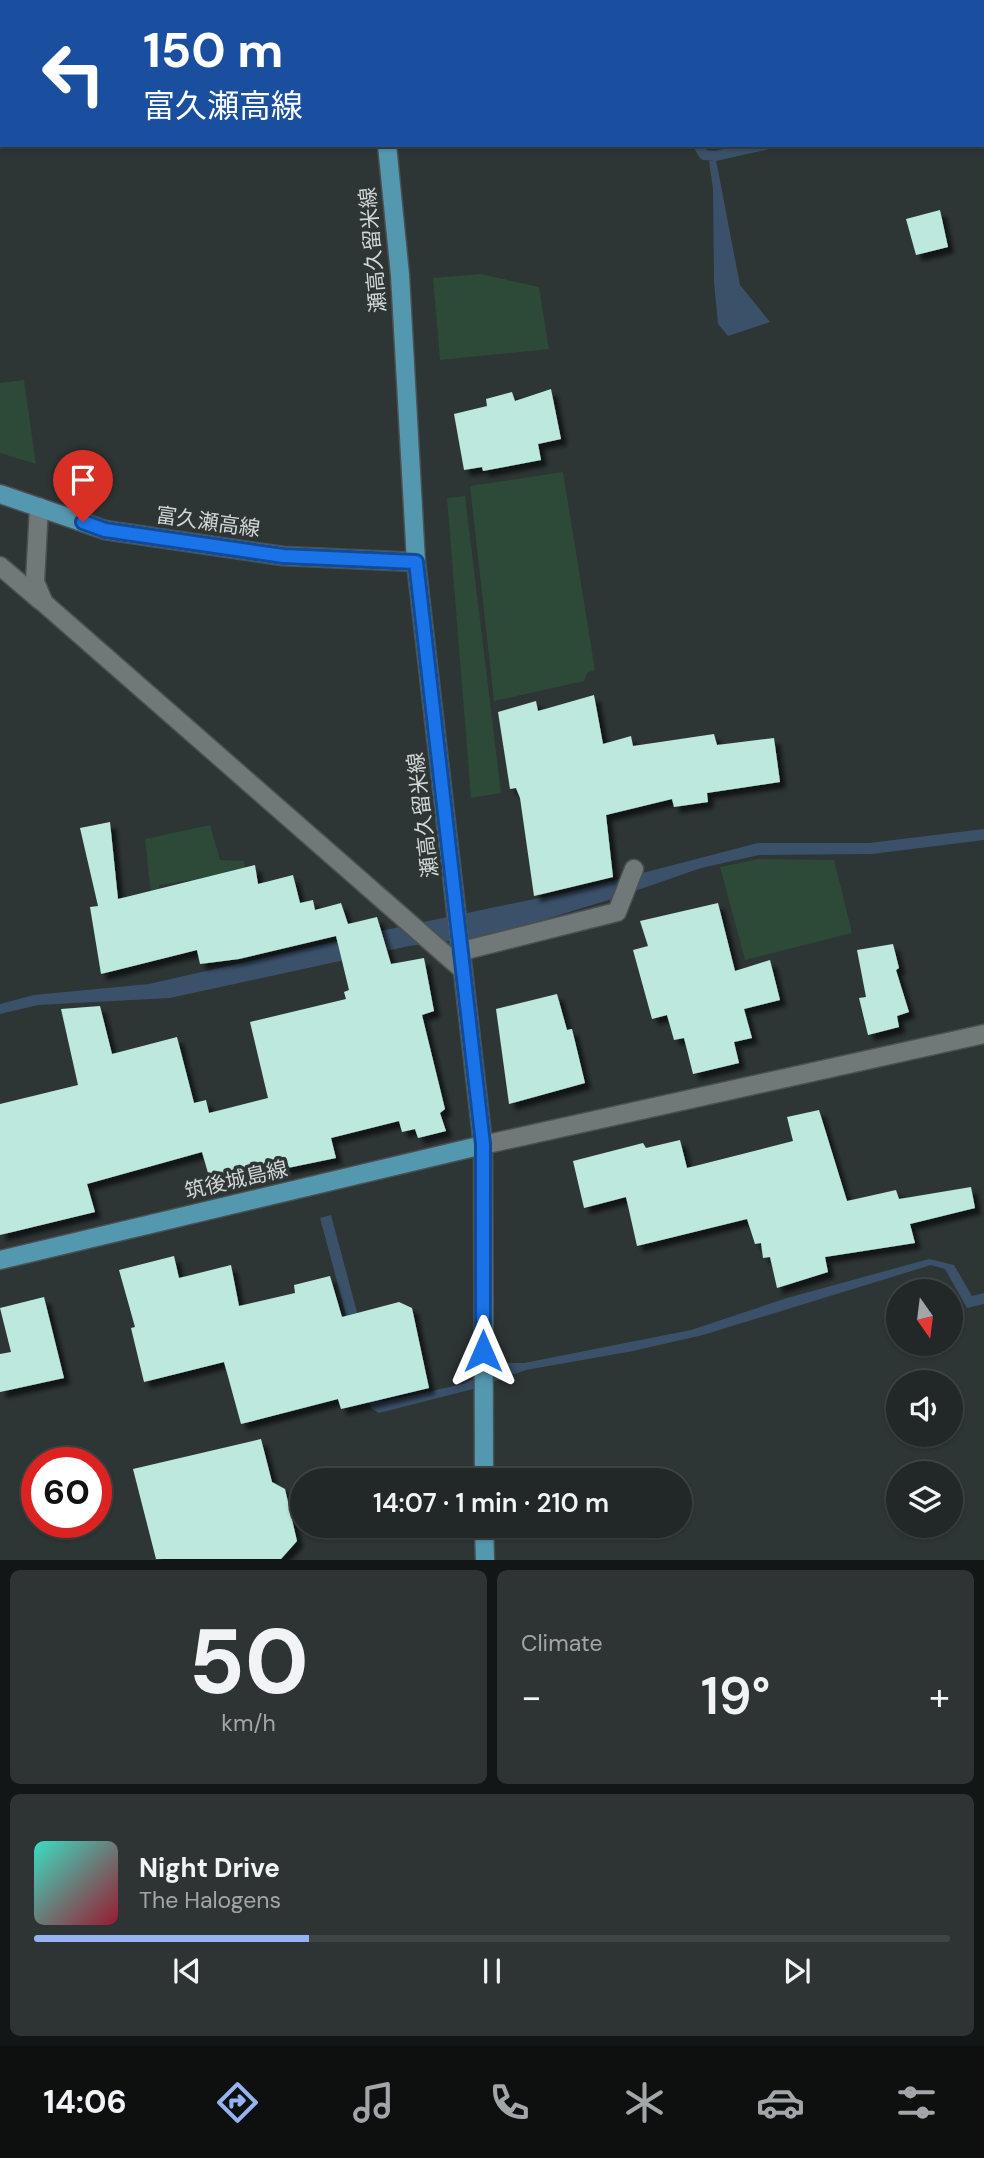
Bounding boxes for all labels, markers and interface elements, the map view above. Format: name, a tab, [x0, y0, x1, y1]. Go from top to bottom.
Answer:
text: 150 m	[143, 18, 283, 82]
icon: left	[28, 28, 119, 119]
text: 富久瀬高線	[143, 85, 303, 127]
street label: 瀬高久留米線	[354, 186, 392, 314]
pin	[53, 450, 113, 522]
icon: arrive	[64, 461, 102, 499]
street label: 富久瀬高線	[154, 501, 262, 543]
street label: 瀬高久留米線	[401, 751, 445, 879]
street label: 筑後城島線	[182, 1155, 290, 1205]
north arrow	[886, 1279, 962, 1356]
map controls	[886, 1279, 963, 1538]
position arrow	[446, 1314, 520, 1388]
button: sound	[886, 1370, 963, 1447]
speed limit sign: 60	[21, 1447, 112, 1538]
button: layers	[886, 1461, 963, 1538]
text: 14:07 · 1 min · 210 m	[373, 1486, 609, 1520]
text: 50	[188, 1603, 309, 1721]
text: Climate	[521, 1628, 603, 1658]
text: 19°	[701, 1662, 770, 1730]
text: −	[521, 1672, 542, 1722]
text: +	[929, 1672, 950, 1722]
text: km/h	[221, 1708, 276, 1738]
text: Night Drive	[139, 1851, 280, 1885]
text: The Halogens	[139, 1885, 281, 1915]
icon: previous	[168, 1952, 206, 1990]
icon: pause	[473, 1952, 511, 1990]
icon: next	[778, 1952, 816, 1990]
icon: directions	[213, 2078, 262, 2127]
icon: music	[349, 2078, 398, 2127]
icon: phone	[485, 2078, 534, 2127]
icon: climate	[620, 2078, 669, 2127]
icon: car	[756, 2078, 805, 2127]
icon: filters	[892, 2078, 941, 2127]
text: 14:06	[43, 2081, 127, 2123]

